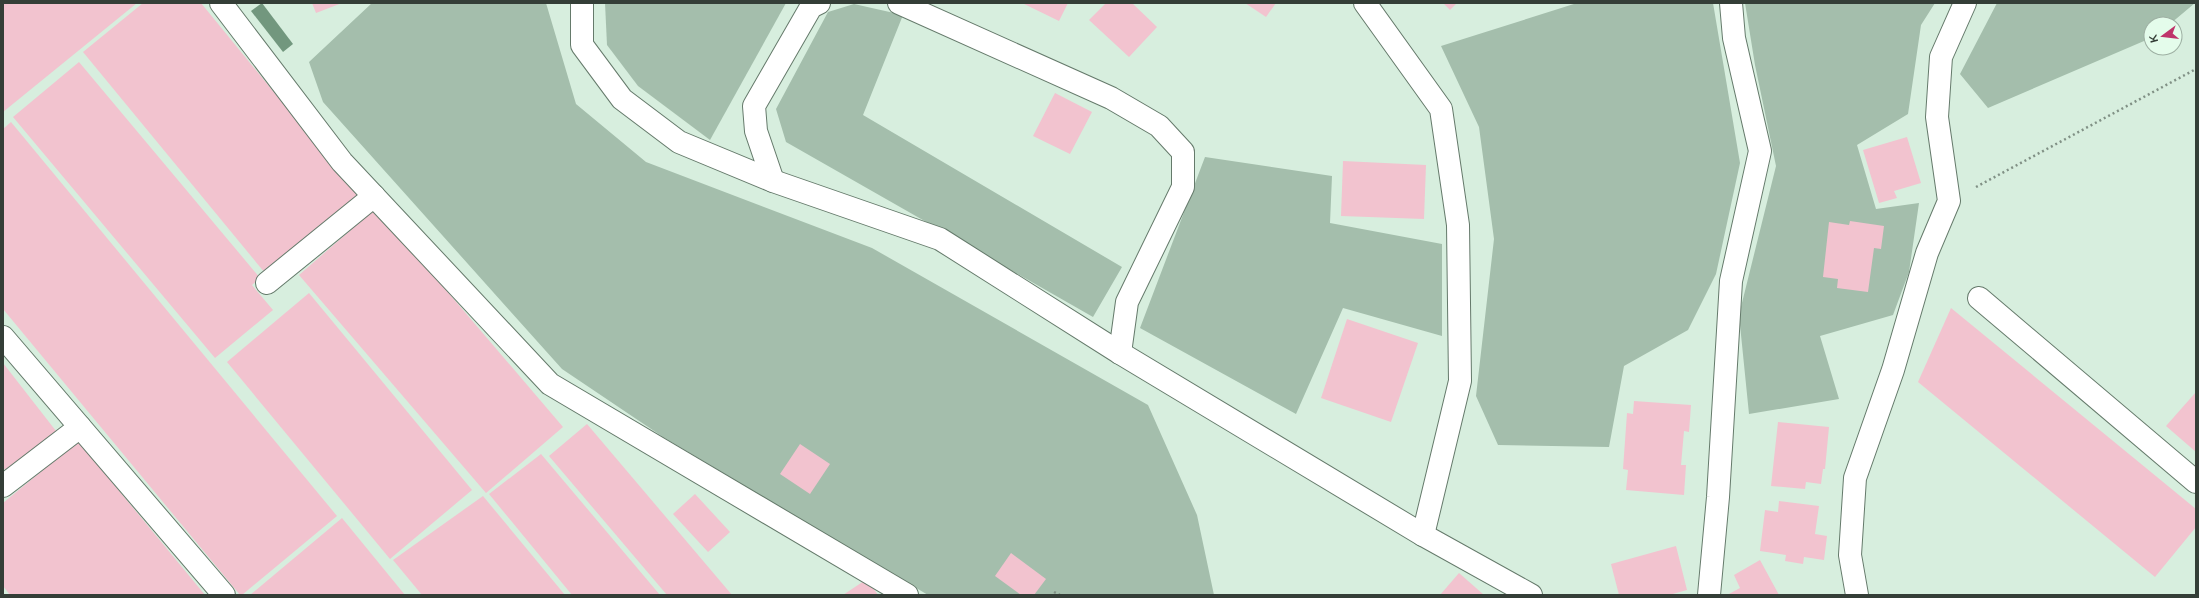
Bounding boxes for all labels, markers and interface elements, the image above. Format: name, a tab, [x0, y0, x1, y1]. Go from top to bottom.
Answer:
north arrow	[2143, 16, 2183, 56]
text: K	[2147, 33, 2160, 44]

